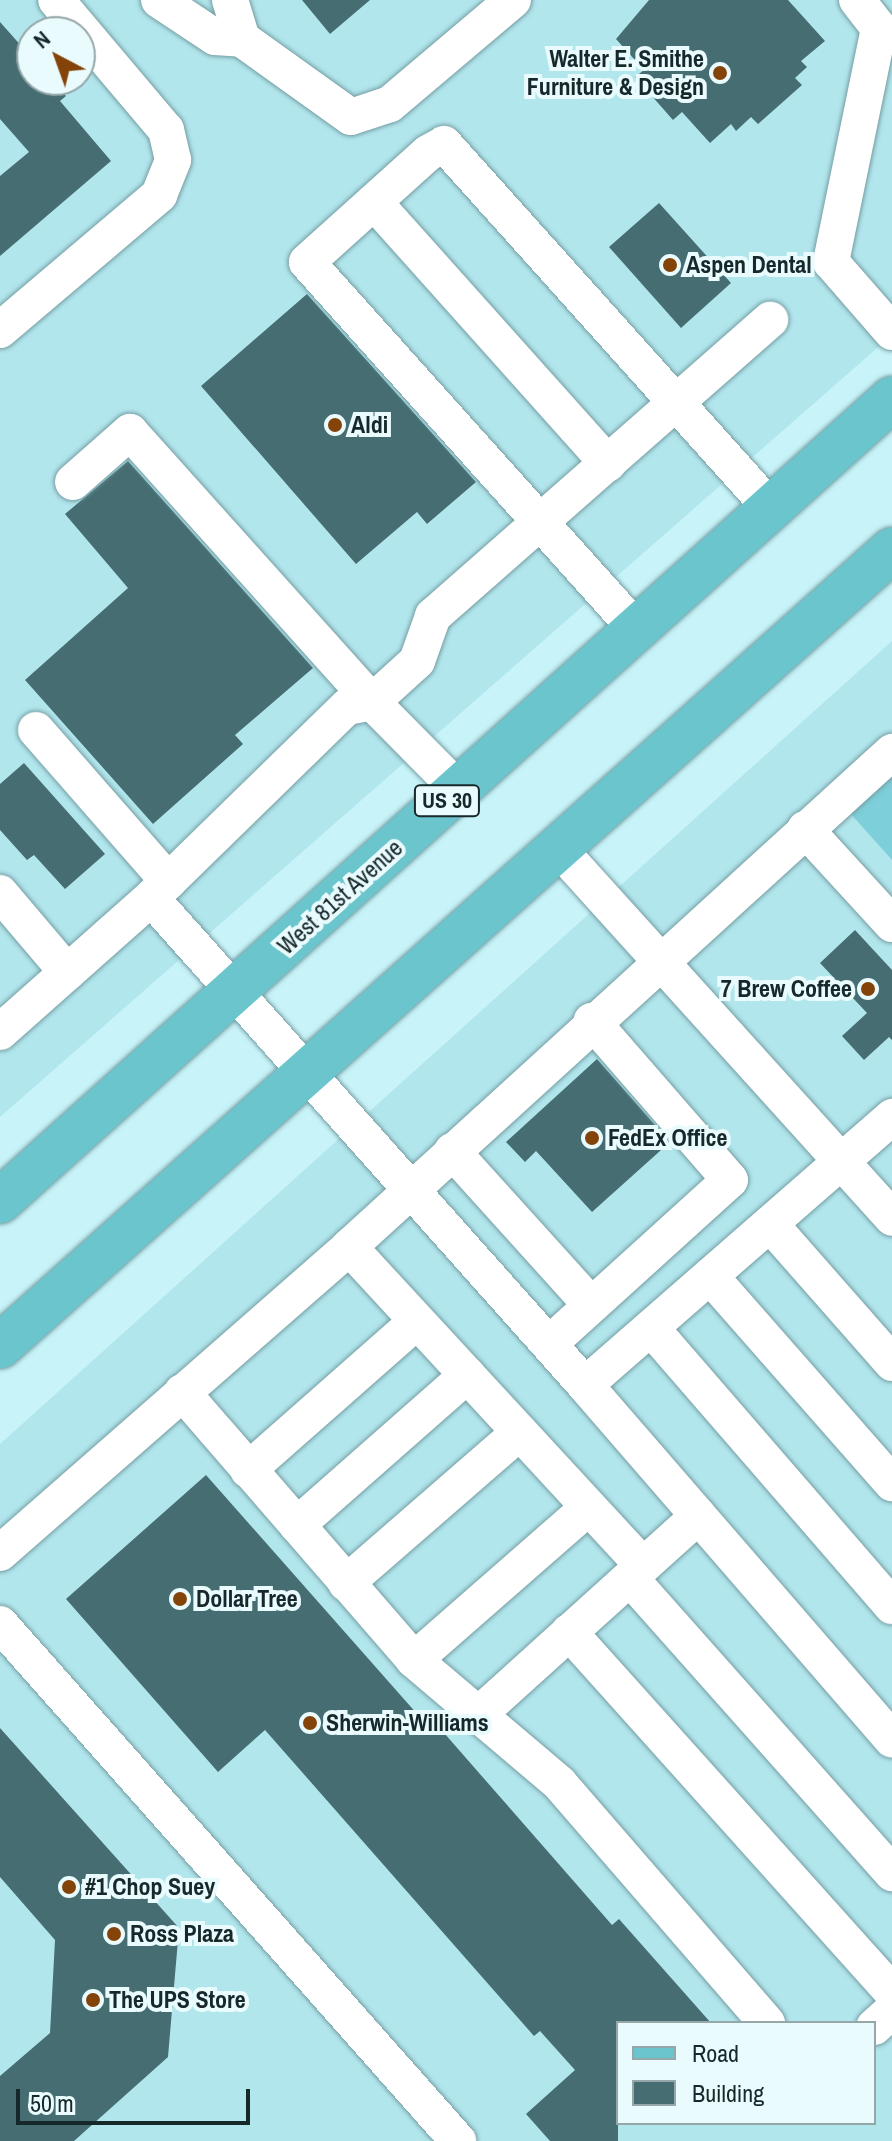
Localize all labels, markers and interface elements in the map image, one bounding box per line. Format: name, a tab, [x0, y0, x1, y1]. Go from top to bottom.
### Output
north arrow	[16, 16, 96, 96]
text: N	[27, 24, 56, 55]
place label: Walter E. Smithe Furniture & Design	[527, 45, 704, 101]
marker: Walter E. Smithe Furniture & Design	[711, 64, 729, 82]
place label: Aspen Dental	[686, 251, 812, 279]
marker: Aspen Dental	[661, 256, 679, 274]
place label: Aldi	[351, 411, 388, 439]
marker: Aldi	[326, 416, 344, 434]
road number: US 30	[413, 783, 481, 819]
street label: West 81st Avenue	[271, 833, 409, 961]
place label: 7 Brew Coffee	[721, 975, 852, 1003]
marker: 7 Brew Coffee	[859, 980, 877, 998]
place label: FedEx Office	[608, 1124, 727, 1152]
marker: FedEx Office	[583, 1129, 601, 1147]
place label: Dollar Tree	[196, 1585, 298, 1613]
marker: Dollar Tree	[171, 1590, 189, 1608]
place label: Sherwin-Williams	[326, 1709, 489, 1737]
marker: Sherwin-Williams	[301, 1714, 319, 1732]
place label: #1 Chop Suey	[85, 1873, 215, 1901]
marker: #1 Chop Suey	[60, 1878, 78, 1896]
place label: Ross Plaza	[130, 1920, 234, 1948]
marker: Ross Plaza	[105, 1925, 123, 1943]
place label: The UPS Store	[109, 1986, 246, 2014]
marker: The UPS Store	[84, 1991, 102, 2009]
legend	[616, 2021, 876, 2125]
text: Road	[692, 2037, 739, 2069]
scale bar	[20, 2073, 254, 2123]
text: Building	[692, 2077, 764, 2109]
text: 50 m	[30, 2087, 74, 2119]

